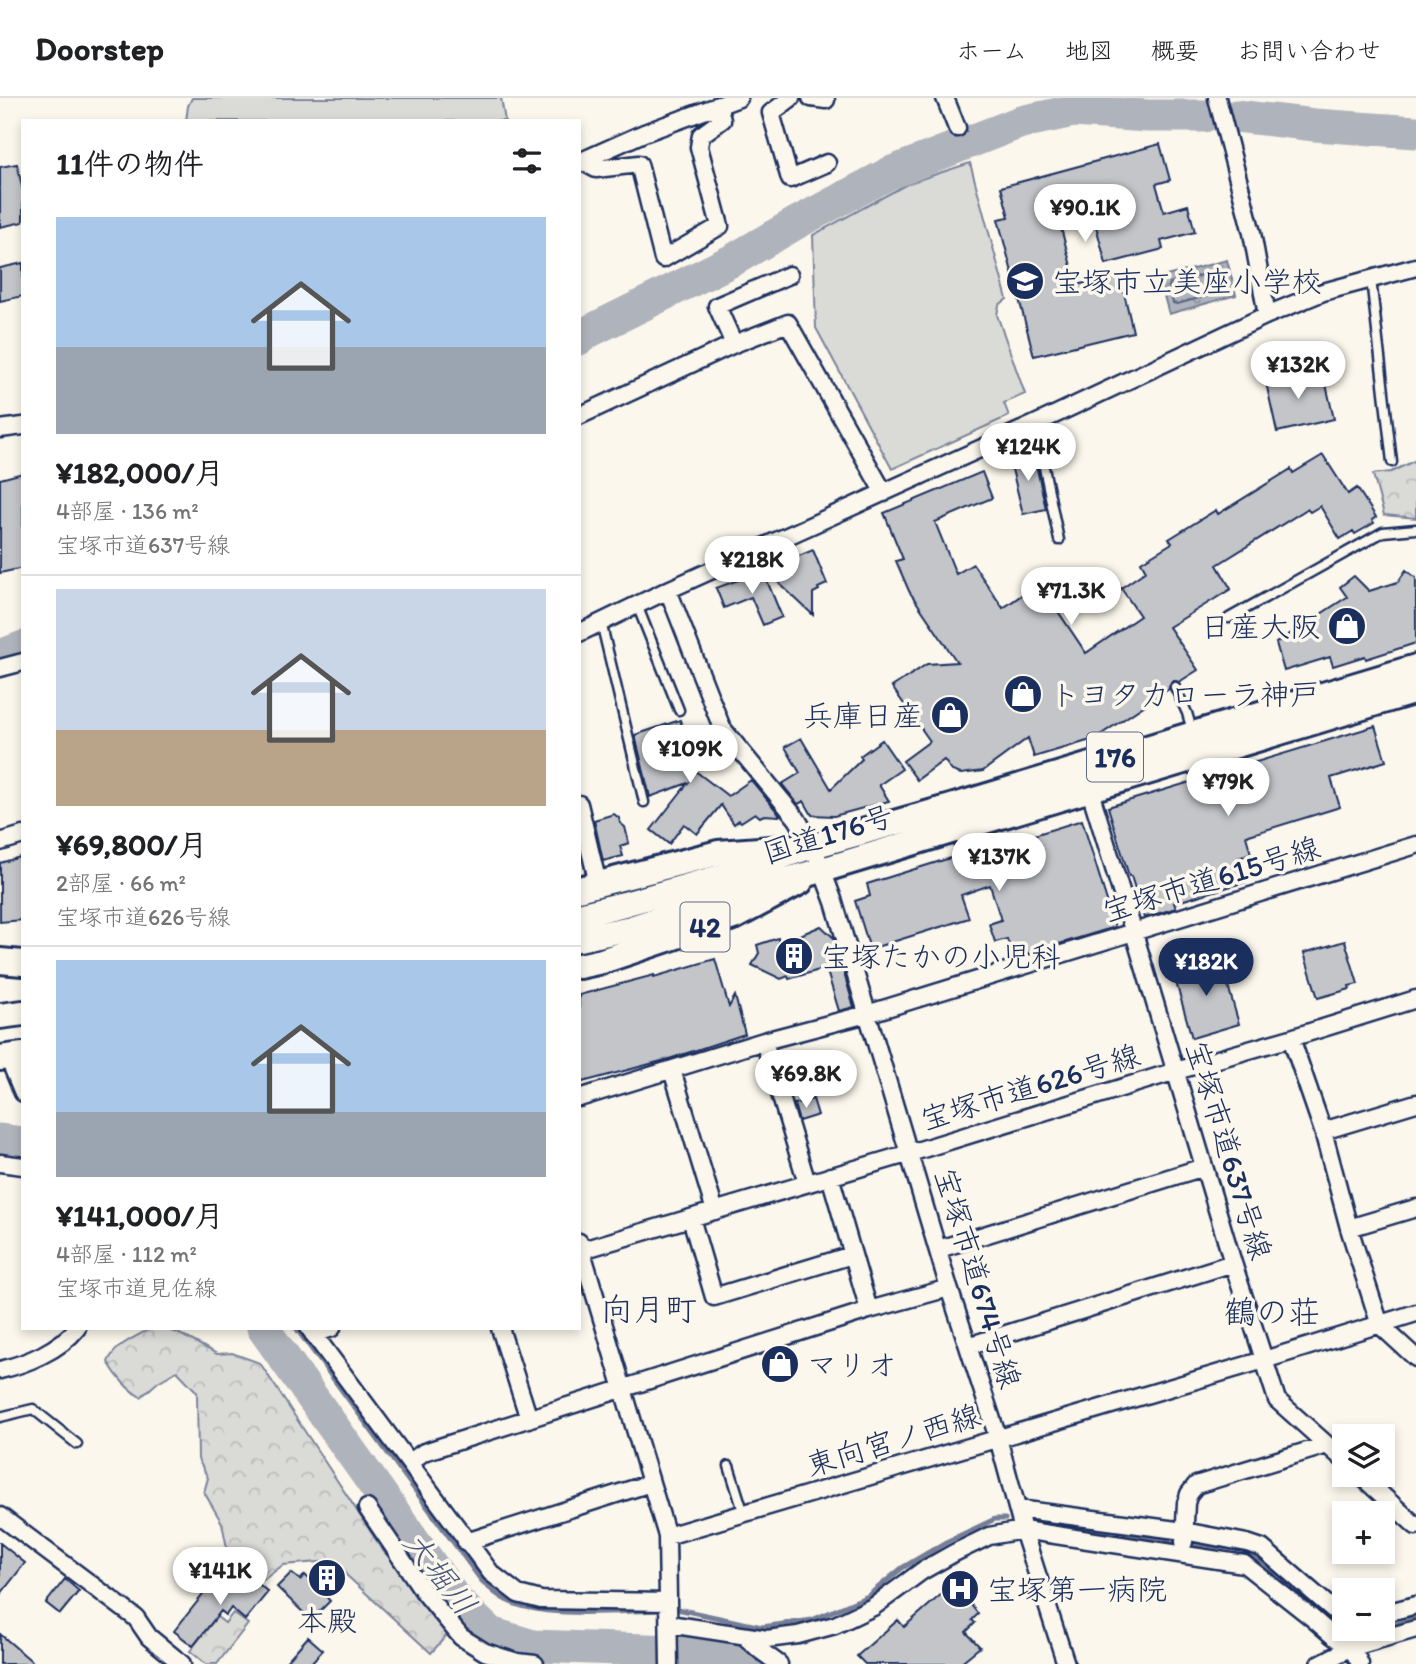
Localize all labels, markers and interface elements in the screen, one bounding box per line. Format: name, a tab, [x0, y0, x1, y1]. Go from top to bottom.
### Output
text: Doorstep	[35, 29, 164, 68]
text: ホーム	[956, 36, 1027, 65]
text: 地図	[1065, 36, 1113, 65]
text: 概要	[1151, 36, 1199, 65]
text: お問い合わせ	[1237, 36, 1381, 65]
icon: filters	[508, 142, 546, 180]
text: 11件の物件	[56, 145, 204, 182]
pin: ¥90.1K	[1028, 184, 1142, 244]
text: ¥90.1K	[1050, 193, 1120, 221]
school or university icon: 宝塚市立美座小学校	[1004, 260, 1046, 302]
icon: home	[238, 263, 364, 389]
place label: 宝塚市立美座小学校	[1052, 263, 1322, 300]
pin: ¥132K	[1249, 342, 1347, 401]
text: ¥132K	[1267, 350, 1329, 378]
pin: ¥124K	[979, 424, 1077, 483]
text: ¥124K	[996, 432, 1060, 460]
text: ¥182,000/月	[56, 454, 224, 491]
text: 4部屋 · 136 m²	[56, 497, 199, 525]
text: 宝塚市道637号線	[56, 531, 230, 559]
pin: ¥218K	[703, 536, 801, 596]
text: ¥218K	[721, 545, 783, 573]
pin: ¥71.3K	[1014, 568, 1128, 627]
text: ¥71.3K	[1037, 576, 1105, 604]
shop icon: 日産大阪	[1326, 605, 1368, 647]
place label: 日産大阪	[1200, 608, 1320, 645]
icon: home	[238, 635, 364, 761]
shop icon: トヨタカローラ神戸	[1002, 673, 1044, 715]
place label: トヨタカローラ神戸	[1050, 676, 1320, 713]
shop icon: 兵庫日産	[929, 694, 971, 736]
place label: 兵庫日産	[803, 697, 923, 734]
pin: ¥109K	[641, 726, 739, 785]
road number: 176	[1087, 732, 1143, 782]
text: ¥109K	[658, 734, 722, 762]
pin: ¥79K	[1187, 758, 1269, 818]
text: ¥79K	[1202, 767, 1254, 795]
street label: 国道176号	[758, 797, 898, 871]
text: ¥69,800/月	[56, 826, 208, 863]
street label: 宝塚市道615号線	[1098, 828, 1324, 930]
pin: ¥137K	[950, 834, 1048, 893]
text: ¥137K	[968, 842, 1030, 870]
text: 2部屋 · 66 m²	[56, 869, 186, 897]
road number: 42	[680, 902, 730, 952]
text: 宝塚市道626号線	[56, 903, 230, 931]
building icon: 宝塚たかの小児科	[773, 935, 815, 977]
place label: 宝塚たかの小児科	[821, 938, 1061, 975]
pin: ¥182K	[1157, 939, 1255, 998]
text: ¥182K	[1175, 947, 1237, 975]
icon: home	[238, 1006, 364, 1132]
street label: 宝塚市道626号線	[916, 1036, 1144, 1138]
street label: 宝塚市道637号線	[1178, 1036, 1280, 1264]
pin: ¥69.8K	[749, 1051, 863, 1110]
text: ¥69.8K	[771, 1059, 841, 1087]
street label: 宝塚市道674号線	[927, 1163, 1029, 1393]
text: ¥141,000/月	[56, 1197, 224, 1234]
text: 4部屋 · 112 m²	[56, 1240, 197, 1268]
text: 宝塚市道見佐線	[56, 1274, 217, 1302]
district label: 向月町	[601, 1290, 697, 1328]
district label: 鶴の荘	[1224, 1293, 1320, 1331]
shop icon: マリオ	[759, 1343, 801, 1385]
place label: マリオ	[807, 1346, 897, 1383]
street label: 東向宮ノ西線	[802, 1396, 984, 1484]
map controls	[1332, 1424, 1395, 1641]
button: layers	[1332, 1424, 1395, 1487]
button: +	[1332, 1501, 1395, 1564]
water label: 大堀川	[395, 1523, 485, 1623]
pin: ¥141K	[171, 1548, 269, 1607]
text: ¥141K	[189, 1556, 251, 1584]
building icon: 本殿	[306, 1557, 348, 1599]
hospital icon: 宝塚第一病院	[939, 1568, 981, 1610]
place label: 宝塚第一病院	[987, 1571, 1167, 1608]
button: −	[1332, 1578, 1395, 1641]
place label: 本殿	[297, 1602, 357, 1639]

